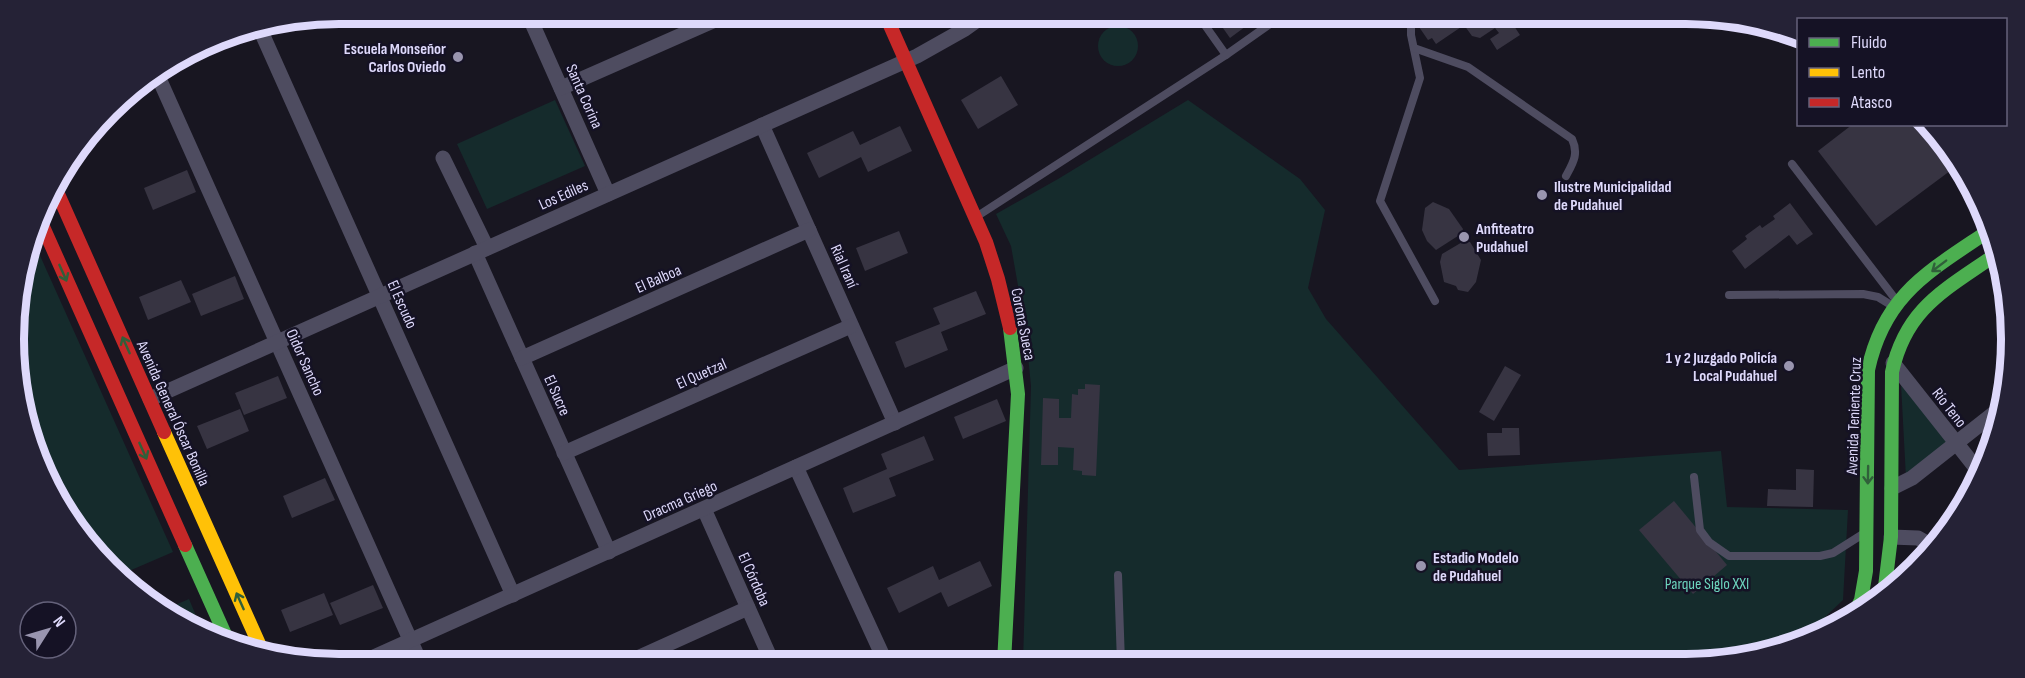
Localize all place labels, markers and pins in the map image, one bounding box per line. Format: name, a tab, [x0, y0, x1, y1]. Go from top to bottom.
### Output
place label: Escuela Monseñor Carlos Oviedo	[344, 40, 446, 77]
marker: Escuela Monseñor Carlos Oviedo	[451, 50, 465, 64]
place label: Ilustre Municipalidad de Pudahuel	[1554, 178, 1671, 215]
marker: Ilustre Municipalidad de Pudahuel	[1535, 188, 1549, 202]
place label: Anfiteatro Pudahuel	[1475, 220, 1534, 257]
marker: Anfiteatro Pudahuel	[1457, 230, 1471, 244]
place label: 1 y 2 Juzgado Policía Local Pudahuel	[1666, 349, 1777, 386]
marker: 1 y 2 Juzgado Policía Local Pudahuel	[1782, 359, 1796, 373]
place label: Estadio Modelo de Pudahuel	[1433, 549, 1519, 586]
marker: Estadio Modelo de Pudahuel	[1414, 559, 1428, 573]

